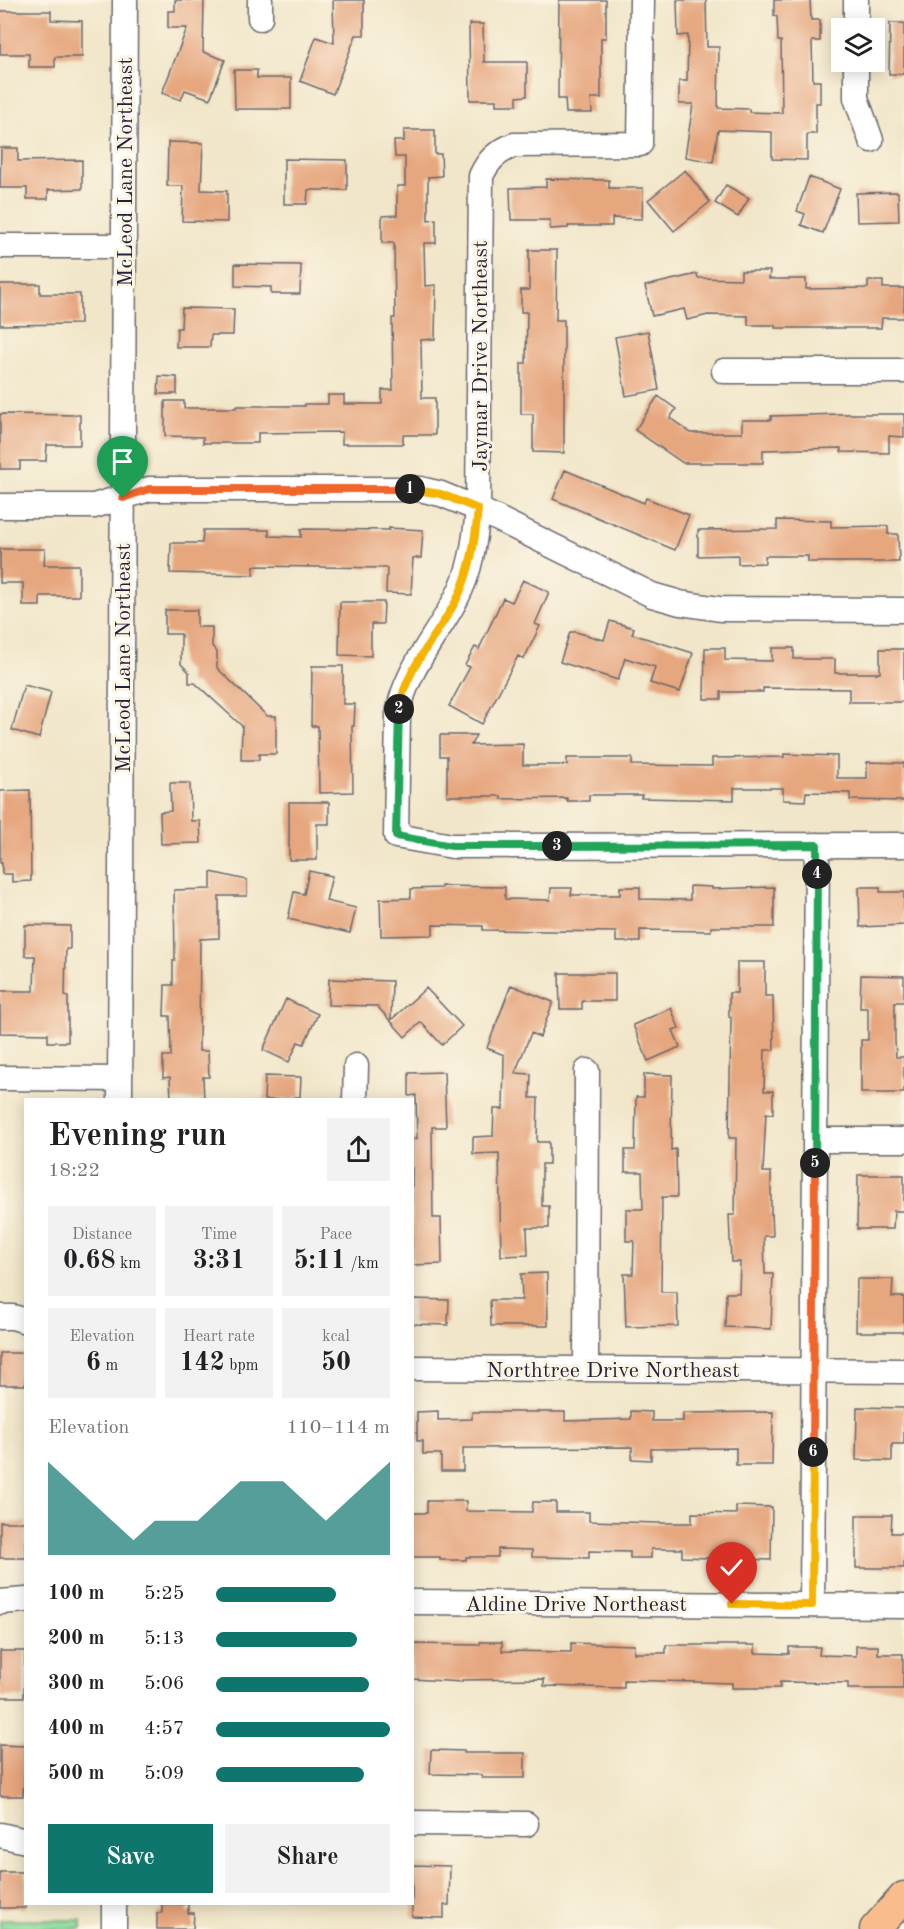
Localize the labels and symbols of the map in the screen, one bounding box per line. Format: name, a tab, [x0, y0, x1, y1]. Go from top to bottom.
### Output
street label: McLeod Lane Northeast	[115, 57, 137, 287]
street label: Jaymar Drive Northeast	[470, 240, 492, 472]
pin	[97, 436, 148, 498]
pin: 1	[395, 474, 425, 504]
street label: McLeod Lane Northeast	[113, 543, 135, 773]
pin: 2	[384, 694, 414, 724]
pin: 3	[542, 831, 572, 861]
pin: 4	[802, 859, 832, 889]
pin: 5	[800, 1148, 830, 1178]
street label: Northtree Drive Northeast	[486, 1360, 740, 1382]
pin: 6	[798, 1437, 828, 1467]
pin	[706, 1542, 757, 1604]
street label: Aldine Drive Northeast	[465, 1594, 687, 1616]

